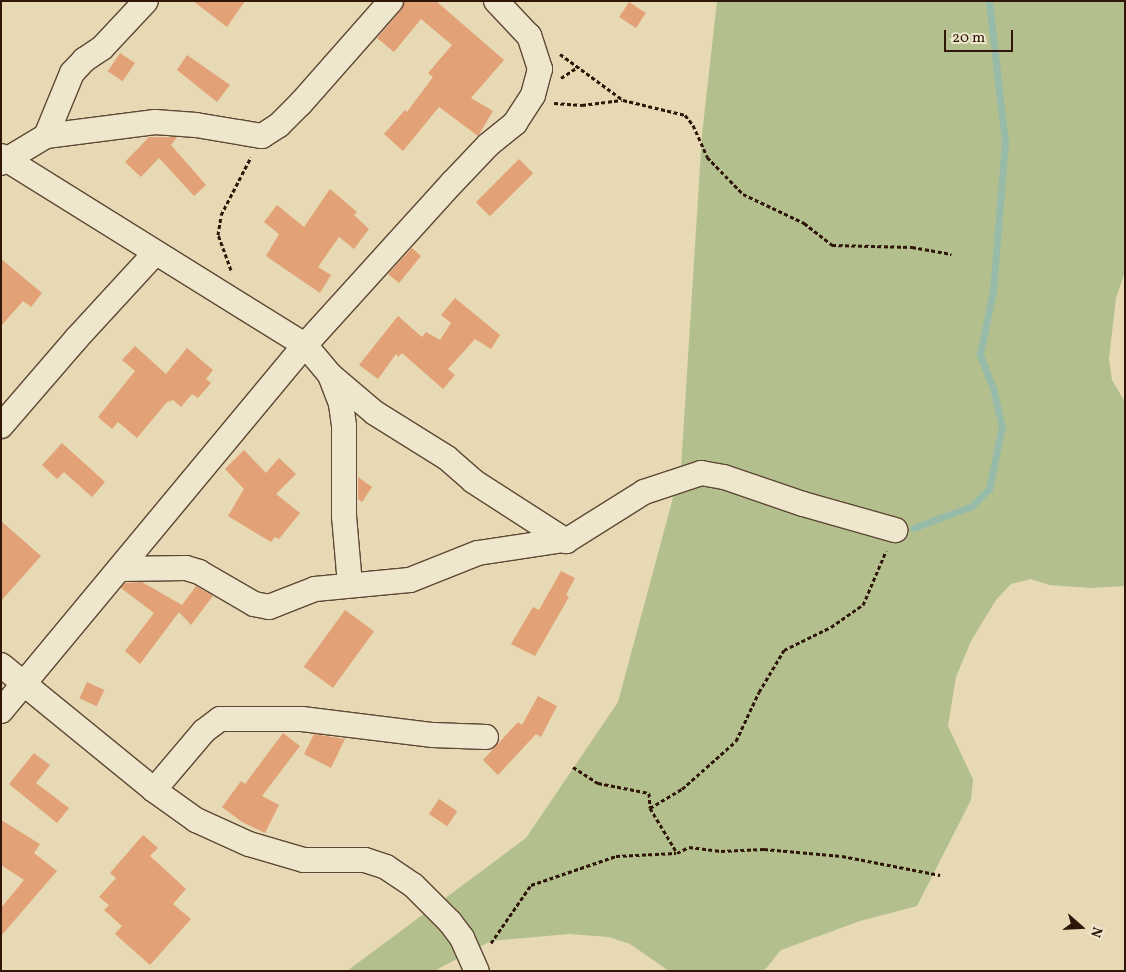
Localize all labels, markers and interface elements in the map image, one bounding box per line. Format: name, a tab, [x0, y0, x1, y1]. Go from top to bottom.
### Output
scale bar	[946, 20, 1015, 52]
text: 20 m	[952, 28, 985, 49]
north arrow	[1056, 902, 1106, 952]
text: N	[1085, 924, 1106, 940]

